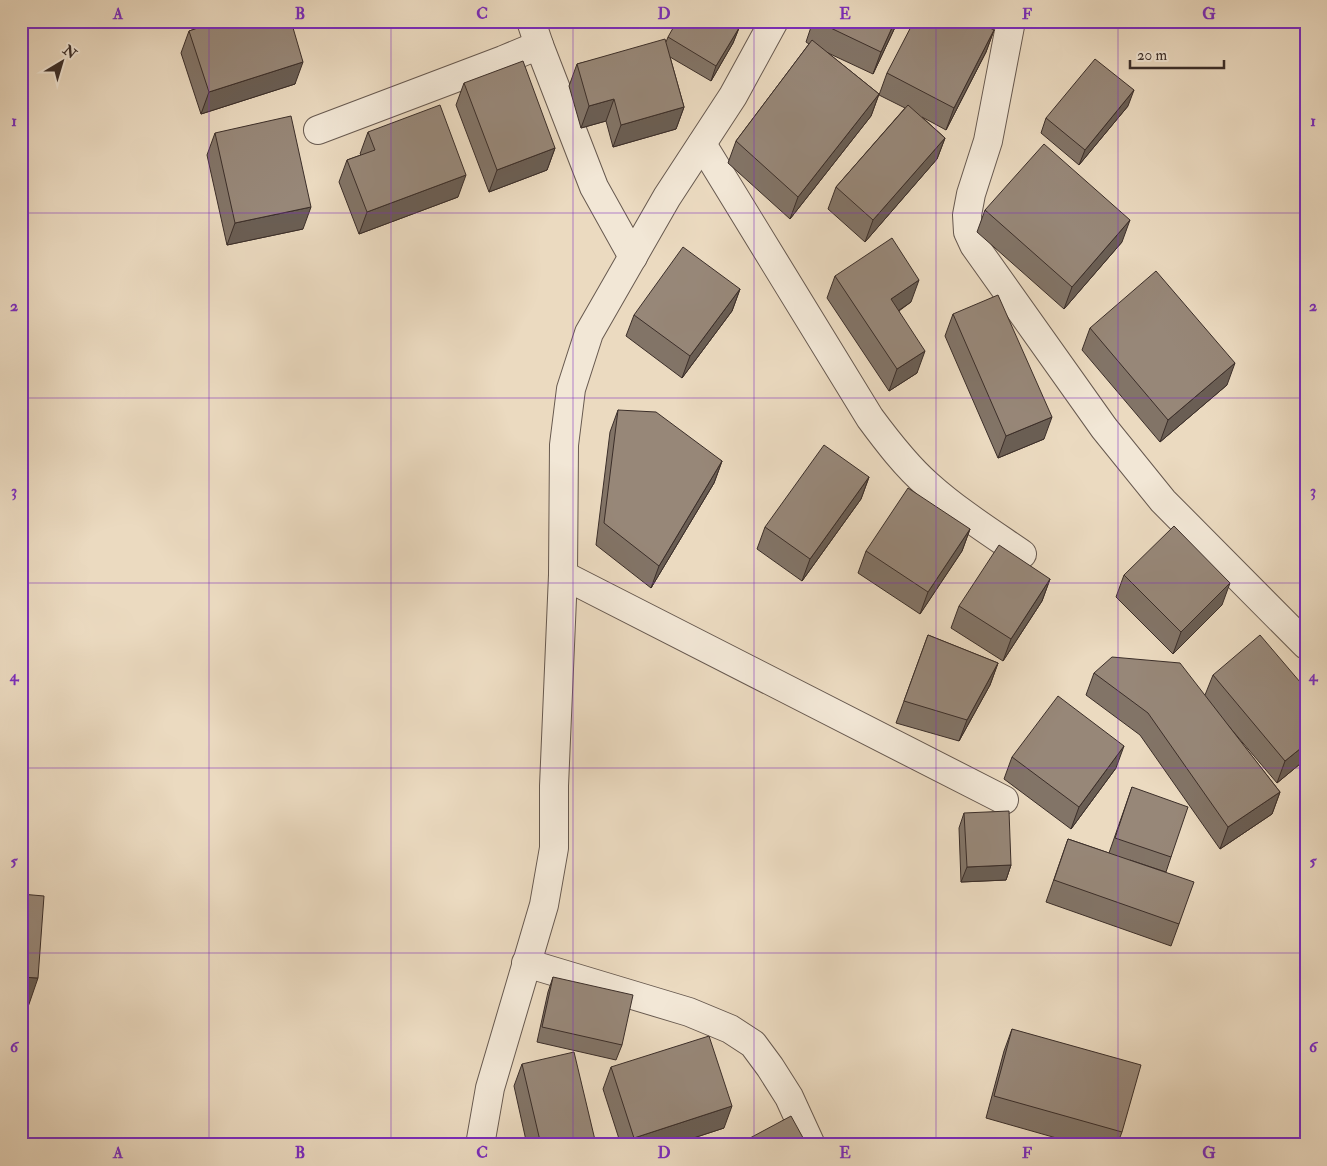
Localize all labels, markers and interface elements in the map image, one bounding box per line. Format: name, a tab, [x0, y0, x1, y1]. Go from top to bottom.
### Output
text: A	[112, 4, 124, 24]
text: B	[295, 4, 305, 24]
text: C	[476, 4, 488, 24]
text: D	[657, 4, 671, 24]
text: E	[839, 4, 851, 24]
text: F	[1022, 4, 1032, 24]
text: G	[1202, 4, 1216, 24]
north arrow	[38, 38, 88, 88]
scale bar	[1130, 38, 1223, 70]
text: N	[59, 41, 80, 63]
text: 20 m	[1137, 46, 1167, 65]
text: 1	[11, 111, 17, 131]
text: 1	[1310, 111, 1316, 131]
text: 2	[10, 296, 18, 316]
text: 2	[1309, 296, 1317, 316]
text: 3	[11, 481, 17, 501]
text: 3	[1310, 481, 1316, 501]
text: 4	[9, 666, 20, 686]
text: 4	[1308, 666, 1319, 686]
text: 5	[10, 851, 18, 871]
text: 5	[1309, 851, 1317, 871]
text: 6	[10, 1037, 20, 1057]
text: 6	[1309, 1037, 1319, 1057]
text: A	[112, 1143, 124, 1163]
text: B	[295, 1143, 305, 1163]
text: C	[476, 1143, 488, 1163]
text: D	[657, 1143, 671, 1163]
text: E	[839, 1143, 851, 1163]
text: F	[1022, 1143, 1032, 1163]
text: G	[1202, 1143, 1216, 1163]

